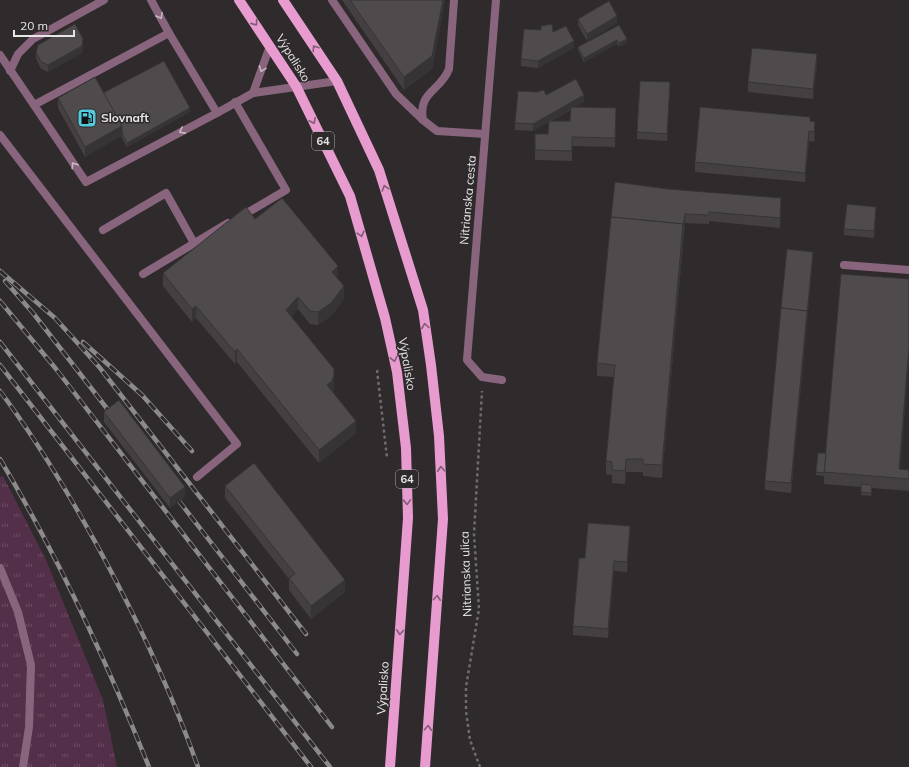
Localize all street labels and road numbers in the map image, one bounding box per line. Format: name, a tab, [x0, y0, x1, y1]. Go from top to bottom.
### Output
street label: Výpalisko	[273, 31, 314, 84]
road number: 64	[312, 132, 334, 150]
street label: Nitrianska cesta	[456, 155, 479, 245]
street label: Výpalisko	[395, 336, 420, 392]
road number: 64	[396, 470, 418, 488]
street label: Nitrianska ulica	[457, 531, 474, 617]
street label: Výpalisko	[373, 661, 392, 715]

